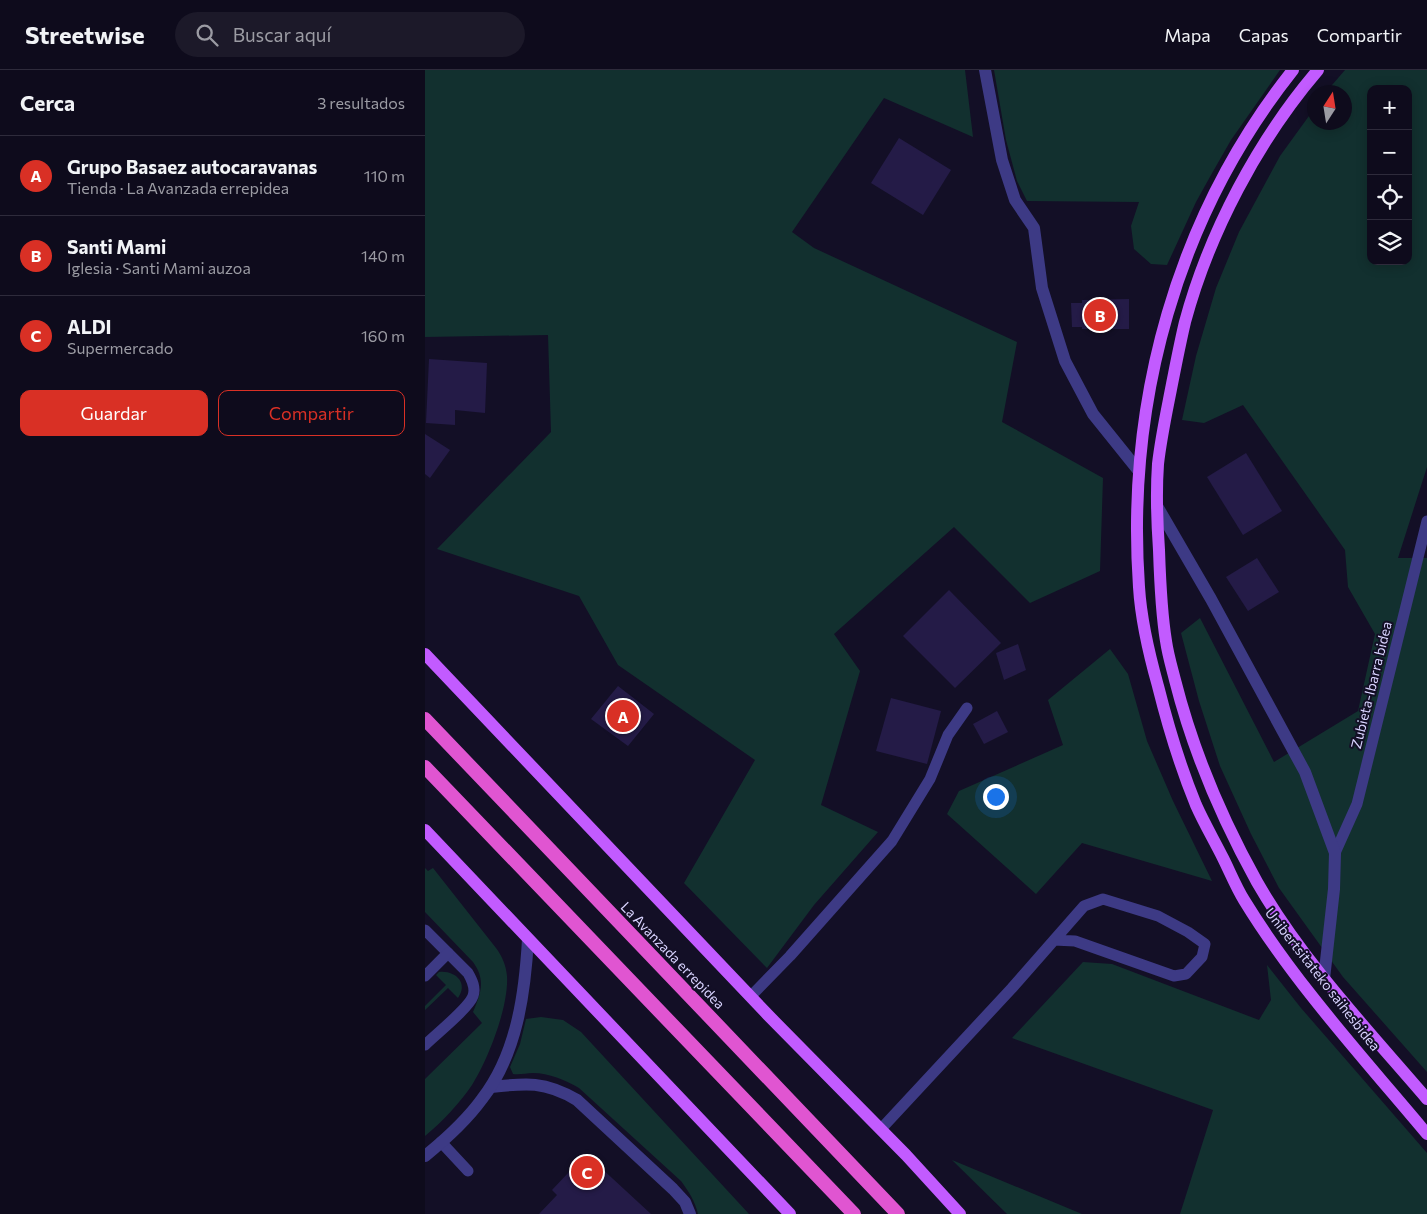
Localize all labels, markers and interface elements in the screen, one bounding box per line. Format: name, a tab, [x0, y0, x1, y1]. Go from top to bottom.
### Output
search box	[175, 12, 525, 57]
text: Streetwise	[25, 20, 145, 49]
icon: search	[193, 21, 221, 49]
text: Buscar aquí	[233, 23, 331, 46]
text: Mapa	[1164, 24, 1211, 46]
text: Capas	[1239, 24, 1289, 46]
text: Compartir	[1317, 24, 1402, 46]
north arrow	[1307, 85, 1352, 130]
map controls	[1367, 85, 1412, 265]
button: +	[1367, 85, 1412, 130]
text: Cerca	[20, 90, 75, 115]
text: 3 resultados	[317, 93, 405, 112]
button: −	[1367, 130, 1412, 175]
text: Grupo Basaez autocaravanas	[67, 155, 317, 178]
text: A	[30, 166, 42, 185]
text: 110 m	[364, 166, 405, 185]
button: locate	[1367, 175, 1412, 220]
text: Tienda · La Avanzada errepidea	[67, 178, 289, 197]
button: layers	[1367, 220, 1412, 265]
text: Santi Mami	[67, 235, 166, 258]
text: B	[31, 246, 41, 265]
text: 140 m	[361, 246, 405, 265]
text: Iglesia · Santi Mami auzoa	[67, 258, 251, 277]
pin: B	[1084, 296, 1116, 334]
text: ALDI	[67, 315, 112, 338]
text: C	[31, 326, 41, 345]
text: 160 m	[361, 326, 405, 345]
text: Supermercado	[67, 338, 173, 357]
button: Guardar	[20, 390, 208, 436]
button: Compartir	[218, 390, 405, 436]
street label: Zubieta-Ibarra bidea	[1347, 620, 1395, 750]
pin: A	[607, 697, 639, 735]
your location	[983, 784, 1009, 810]
street label: La Avanzada errepidea	[617, 898, 729, 1012]
street label: Unibertsitateko saihesbidea	[1262, 904, 1384, 1054]
pin: C	[571, 1153, 603, 1191]

